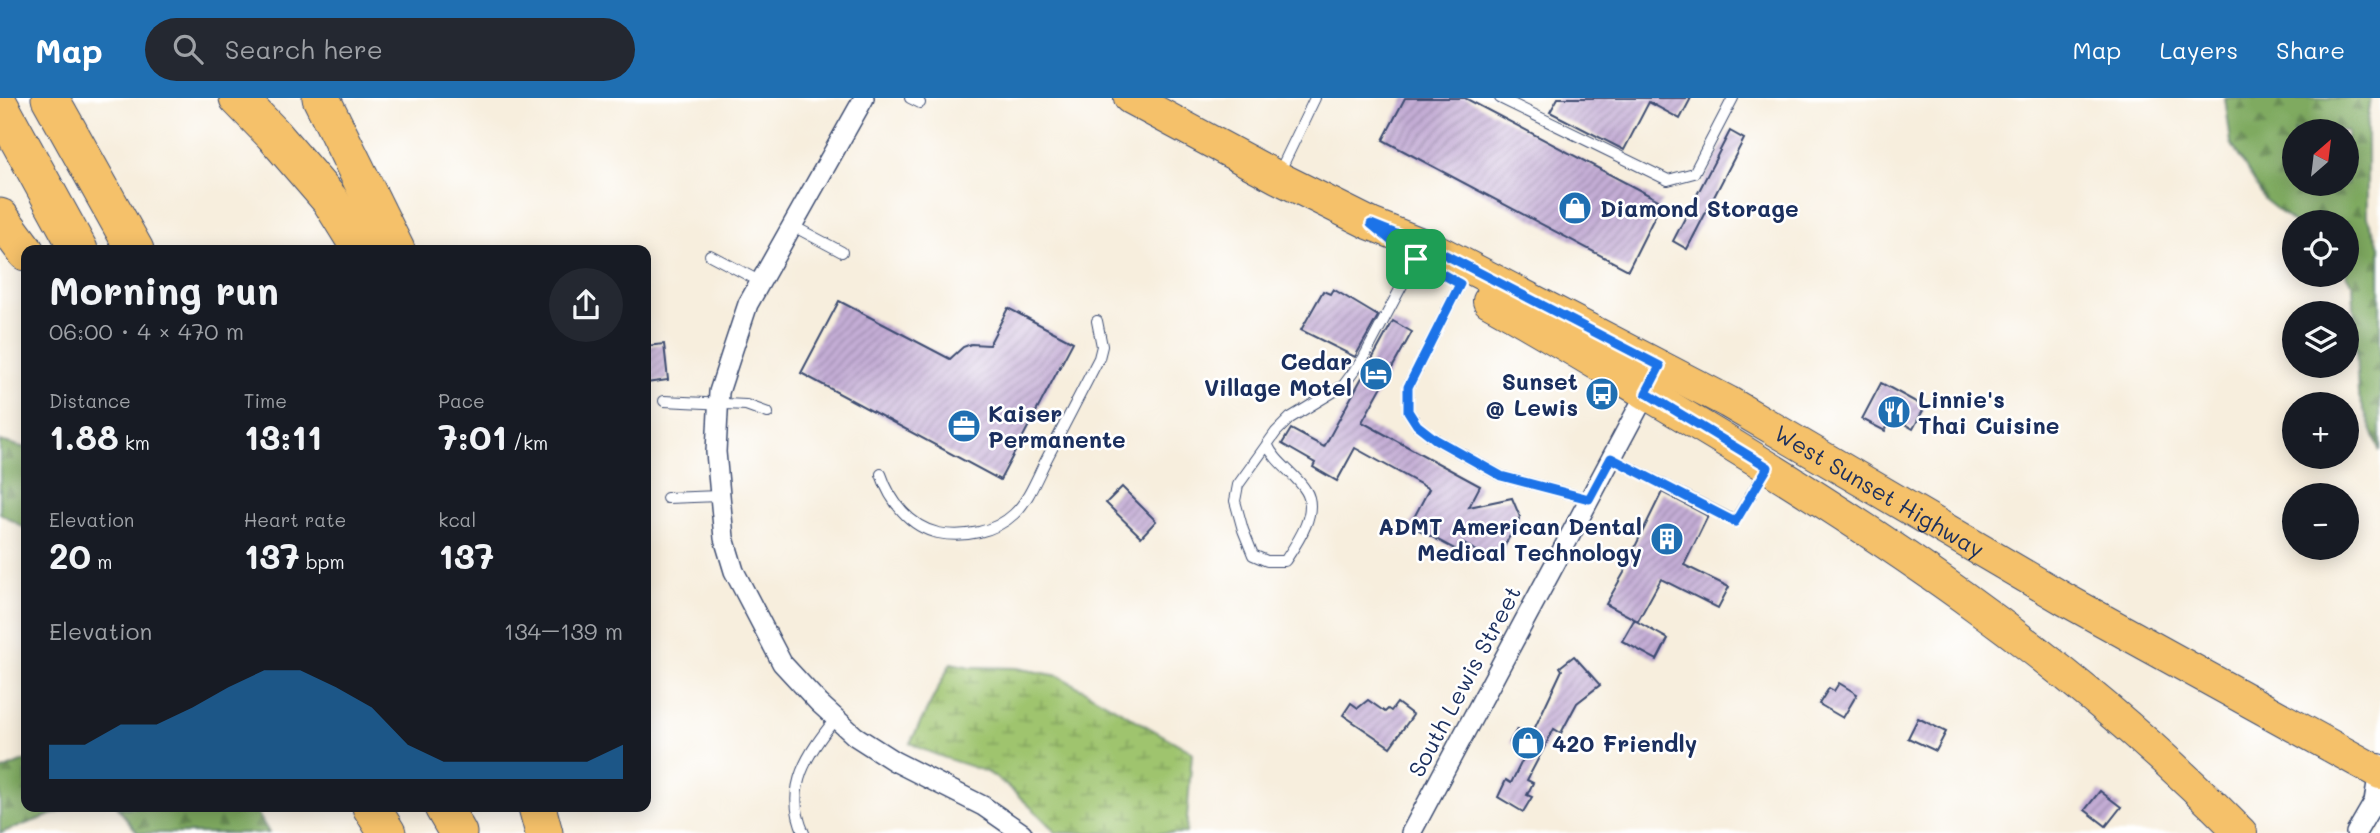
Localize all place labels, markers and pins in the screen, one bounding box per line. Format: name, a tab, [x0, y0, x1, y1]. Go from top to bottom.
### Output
shop icon: Diamond Storage	[1556, 189, 1594, 227]
place label: Diamond Storage	[1600, 193, 1799, 223]
pin	[1386, 229, 1446, 289]
place label: Cedar Village Motel	[1204, 346, 1352, 402]
hotel icon: Cedar Village Motel	[1357, 355, 1395, 393]
place label: Sunset @ Lewis	[1485, 366, 1578, 422]
bus stop icon: Sunset @ Lewis	[1583, 375, 1621, 413]
place label: Linnie's Thai Cuisine	[1918, 384, 2059, 440]
restaurant icon: Linnie's Thai Cuisine	[1875, 393, 1913, 431]
place label: Kaiser Permanente	[988, 398, 1126, 454]
office icon: Kaiser Permanente	[945, 407, 983, 445]
place label: ADMT American Dental Medical Technology	[1378, 511, 1642, 567]
building icon: ADMT American Dental Medical Technology	[1648, 520, 1686, 558]
shop icon: 420 Friendly	[1509, 724, 1547, 762]
place label: 420 Friendly	[1552, 728, 1697, 758]

